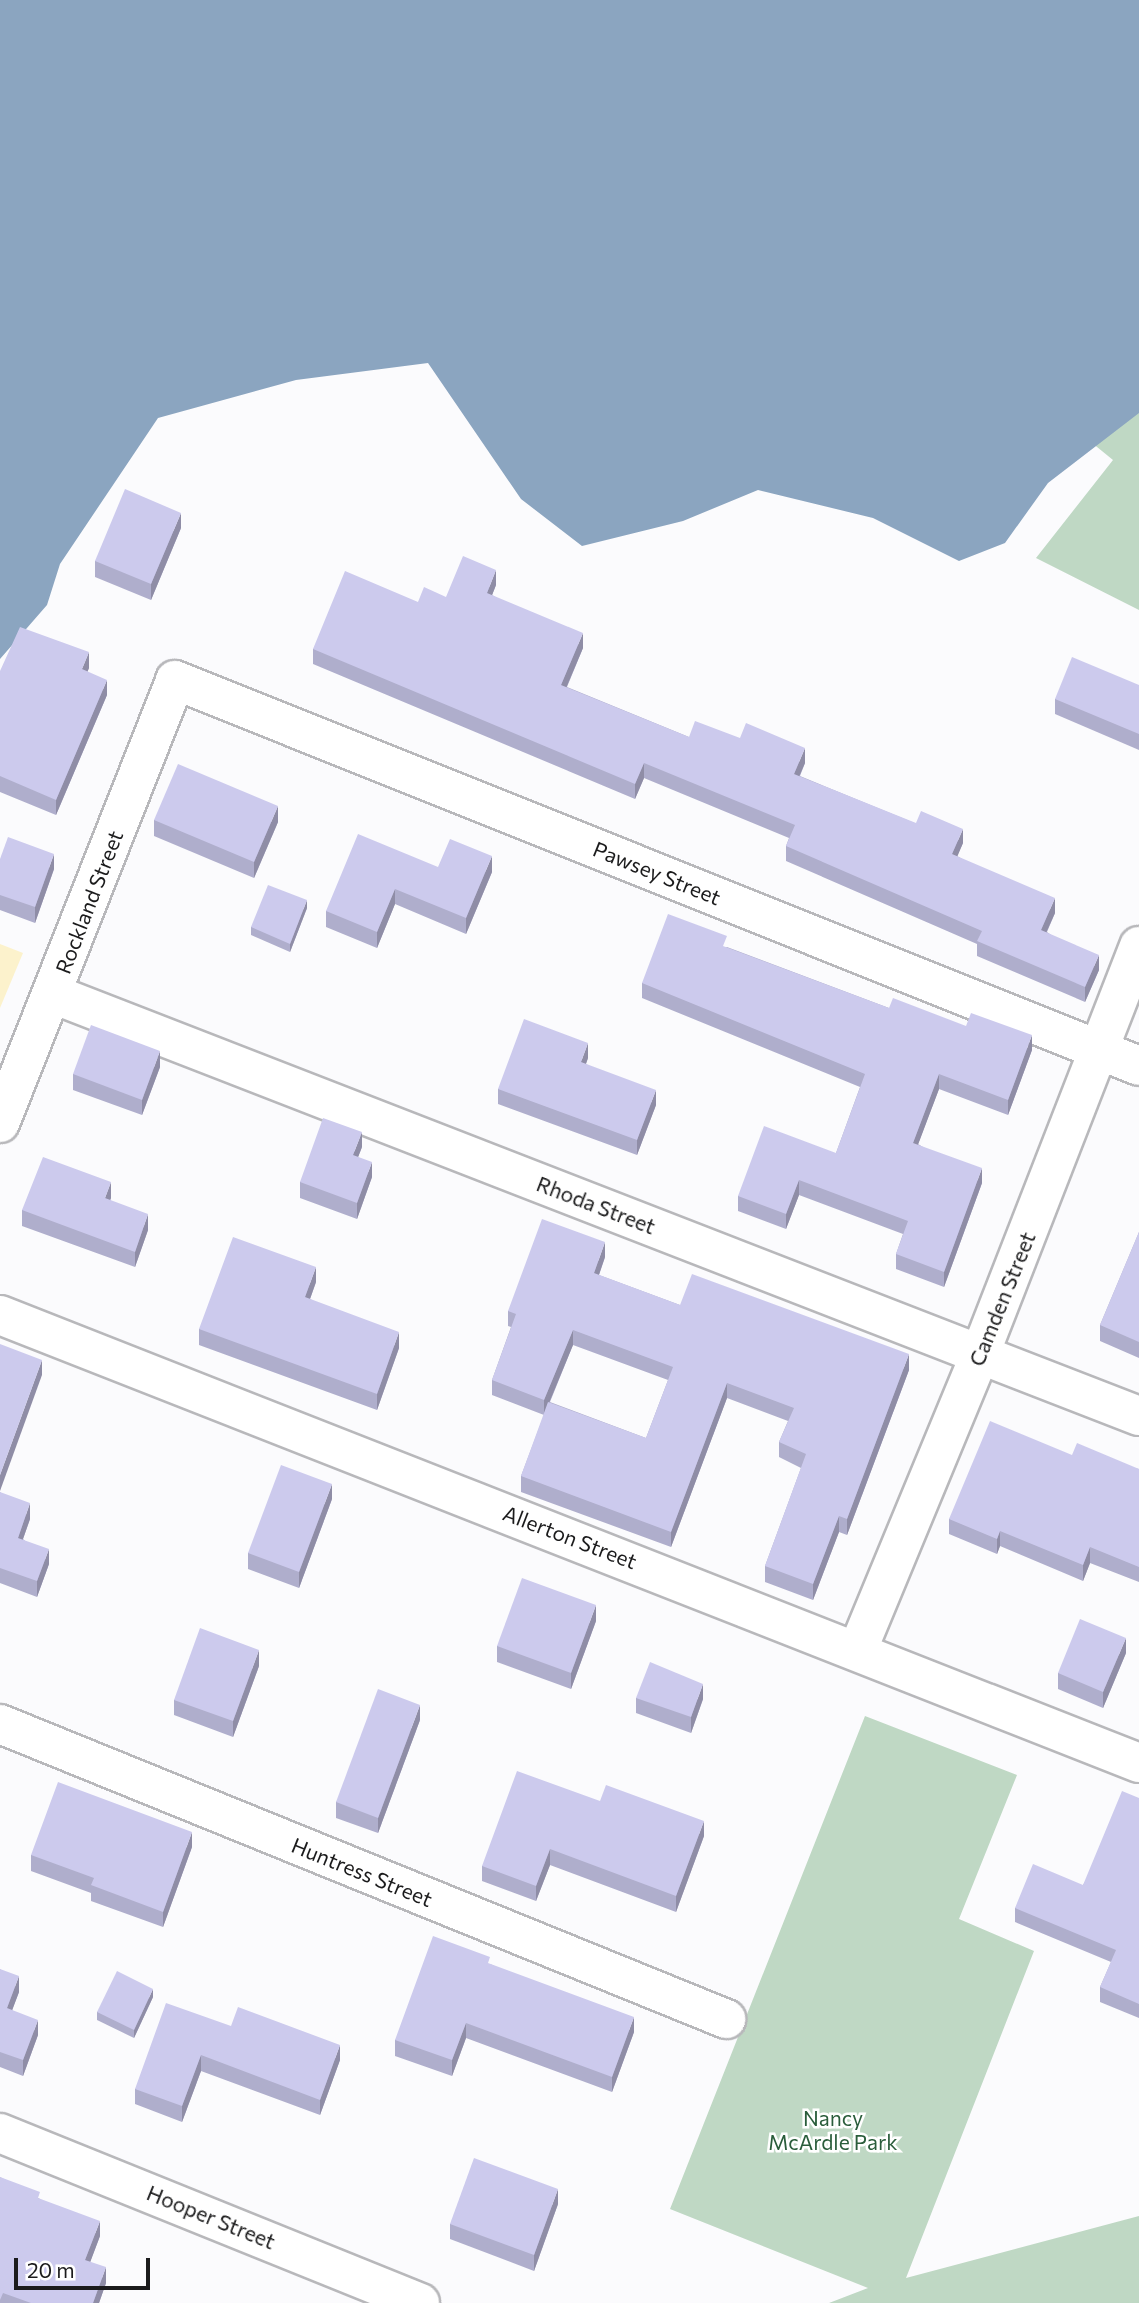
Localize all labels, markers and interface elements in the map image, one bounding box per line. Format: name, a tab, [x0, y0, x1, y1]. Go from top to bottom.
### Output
street label: Rockland Street	[50, 827, 128, 977]
street label: Pawsey Street	[590, 836, 724, 910]
street label: Rhoda Street	[533, 1171, 659, 1239]
street label: Camden Street	[964, 1228, 1040, 1370]
street label: Allerton Street	[500, 1500, 640, 1574]
street label: Huntress Street	[288, 1832, 436, 1912]
park label: Nancy McArdle Park	[768, 2105, 898, 2155]
street label: Hooper Street	[143, 2180, 279, 2254]
scale bar	[18, 2244, 154, 2288]
text: 20 m	[27, 2257, 75, 2282]

